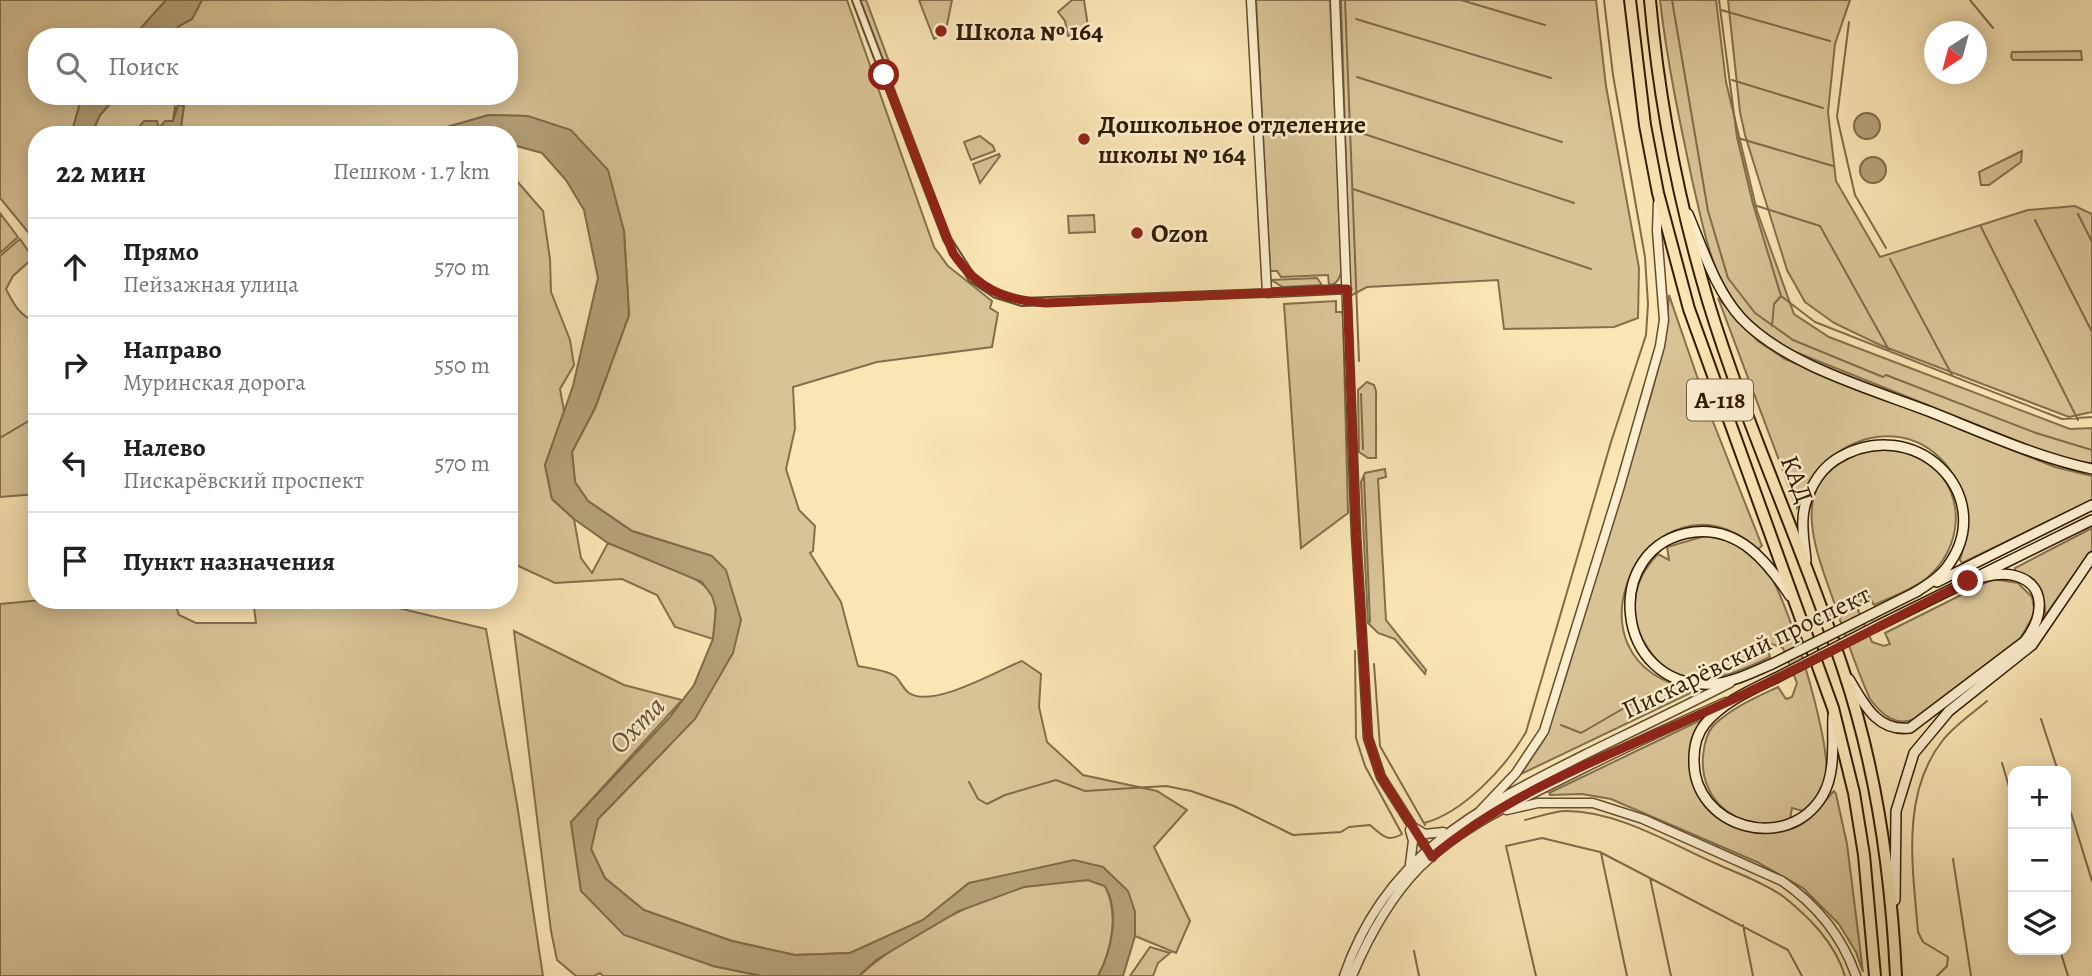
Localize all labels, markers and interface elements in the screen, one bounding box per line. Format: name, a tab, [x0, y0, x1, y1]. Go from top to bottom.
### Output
place label: Школа № 164	[955, 14, 1103, 49]
north arrow	[1924, 21, 1987, 84]
marker: Школа № 164	[933, 23, 949, 39]
search box	[28, 28, 518, 105]
icon: search	[52, 48, 90, 86]
text: Поиск	[108, 49, 179, 84]
route start	[868, 59, 899, 90]
place label: Дошкольное отделение школы № 164	[1098, 107, 1366, 172]
marker: Дошкольное отделение школы № 164	[1076, 131, 1092, 147]
text: 22 мин	[56, 152, 146, 192]
text: Пешком · 1.7 km	[333, 156, 490, 187]
place label: Ozon	[1151, 216, 1209, 251]
marker: Ozon	[1129, 225, 1145, 241]
text: Прямо	[123, 234, 199, 269]
icon: ahead	[56, 248, 94, 286]
text: 570 m	[435, 252, 490, 283]
text: Пейзажная улица	[123, 269, 299, 300]
text: Направо	[123, 332, 222, 367]
icon: right	[56, 346, 94, 384]
text: 550 m	[434, 350, 490, 381]
text: Муринская дорога	[123, 367, 306, 398]
road number: А-118	[1687, 380, 1753, 421]
text: Налево	[123, 430, 206, 465]
icon: left	[56, 444, 94, 482]
text: 570 m	[435, 448, 490, 479]
street label: КАД	[1772, 450, 1822, 508]
text: Пискарёвский проспект	[123, 465, 364, 496]
icon: arrive	[56, 542, 94, 580]
text: Пункт назначения	[123, 544, 335, 579]
route end	[1952, 565, 1983, 596]
street label: Пискарёвский проспект	[1616, 576, 1877, 727]
water label: Охта	[600, 688, 674, 762]
map controls	[2008, 766, 2071, 955]
button: +	[2008, 766, 2071, 829]
button: −	[2008, 829, 2071, 892]
button: layers	[2008, 892, 2071, 955]

